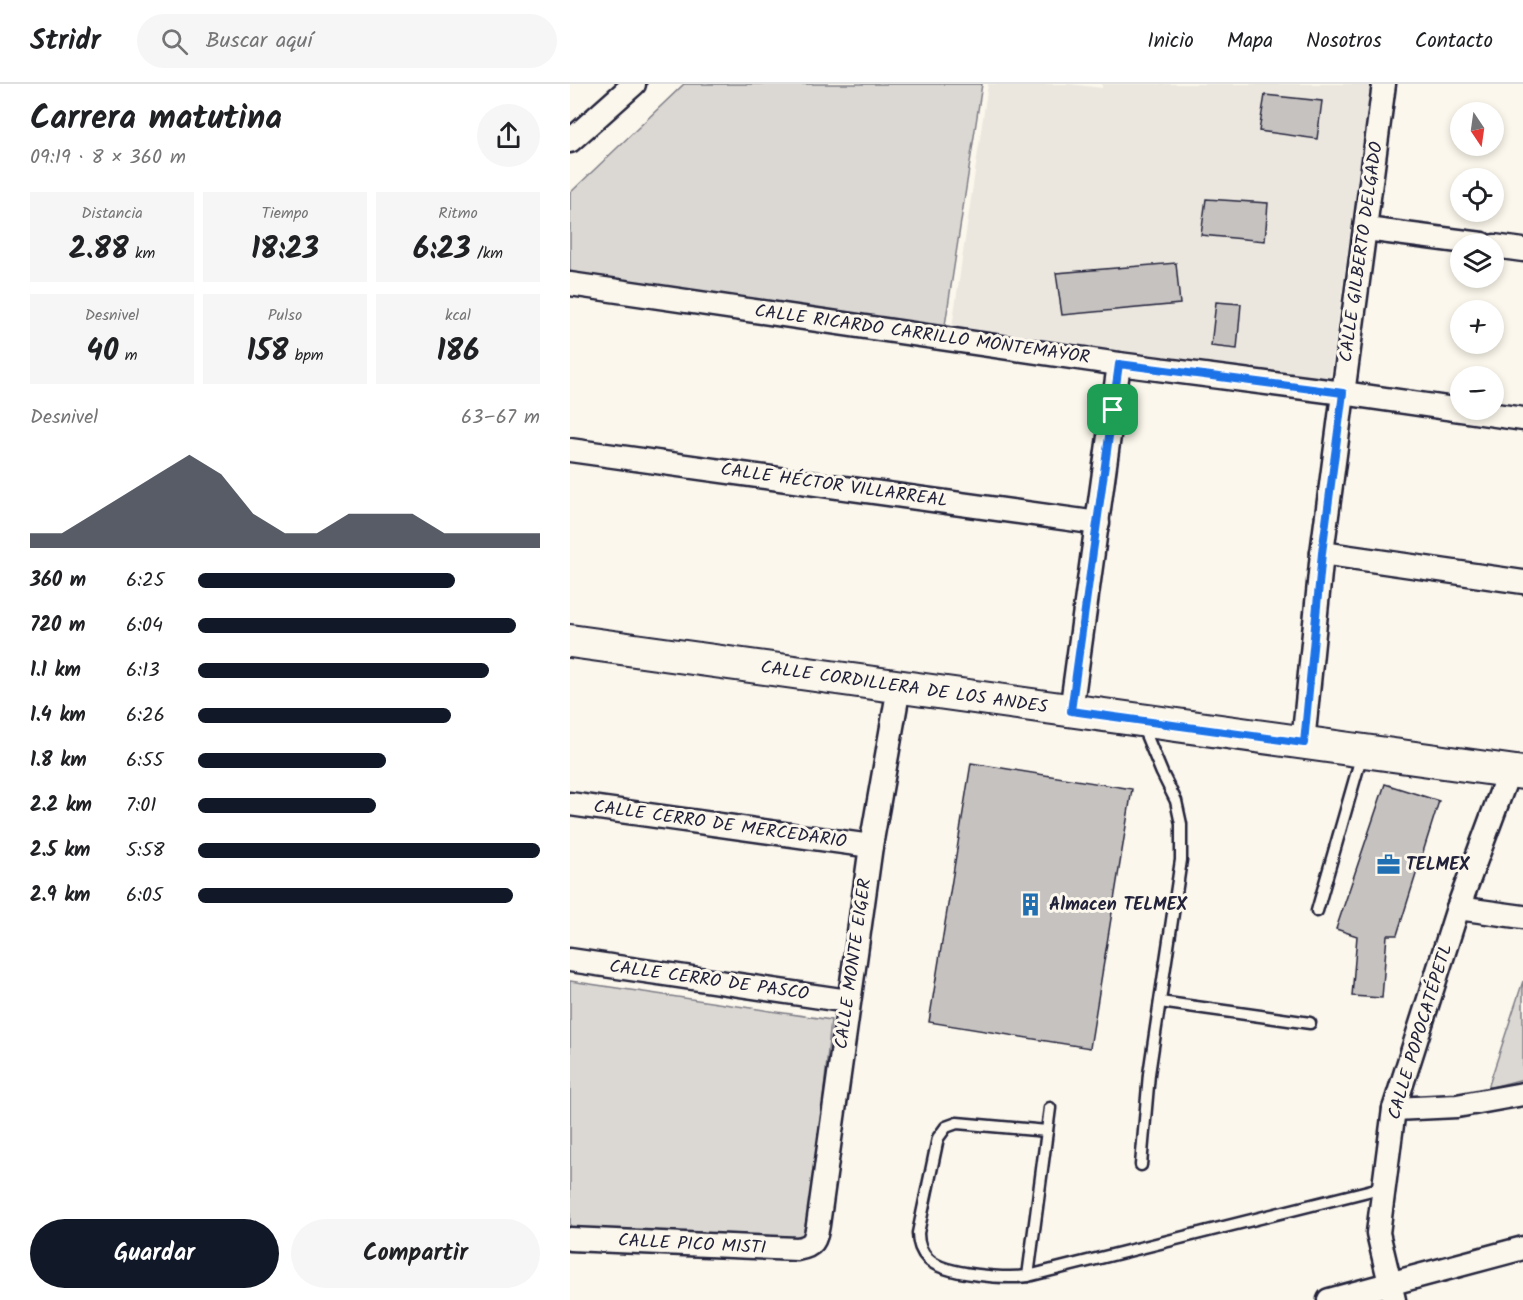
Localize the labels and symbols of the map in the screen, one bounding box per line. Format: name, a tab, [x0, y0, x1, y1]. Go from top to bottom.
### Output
north arrow	[1450, 102, 1504, 156]
street label: CALLE GILBERTO DELGADO	[1332, 140, 1392, 364]
street label: CALLE RICARDO CARRILLO MONTEMAYOR	[753, 297, 1091, 373]
pin	[1087, 384, 1138, 435]
street label: CALLE HÉCTOR VILLARREAL	[719, 456, 949, 516]
street label: CALLE CORDILLERA DE LOS ANDES	[759, 654, 1050, 723]
street label: CALLE CERRO DE MERCEDARIO	[592, 793, 848, 857]
place label: TELMEX	[1406, 851, 1471, 880]
office icon: TELMEX	[1375, 852, 1401, 878]
street label: CALLE MONTE EIGER	[828, 877, 880, 1051]
place label: Almacen TELMEX	[1049, 891, 1189, 920]
building icon: Almacen TELMEX	[1018, 892, 1044, 918]
street label: CALLE POPOCATÉPETL	[1380, 941, 1462, 1123]
street label: CALLE CERRO DE PASCO	[607, 953, 811, 1009]
street label: CALLE PICO MISTI	[617, 1227, 767, 1263]

